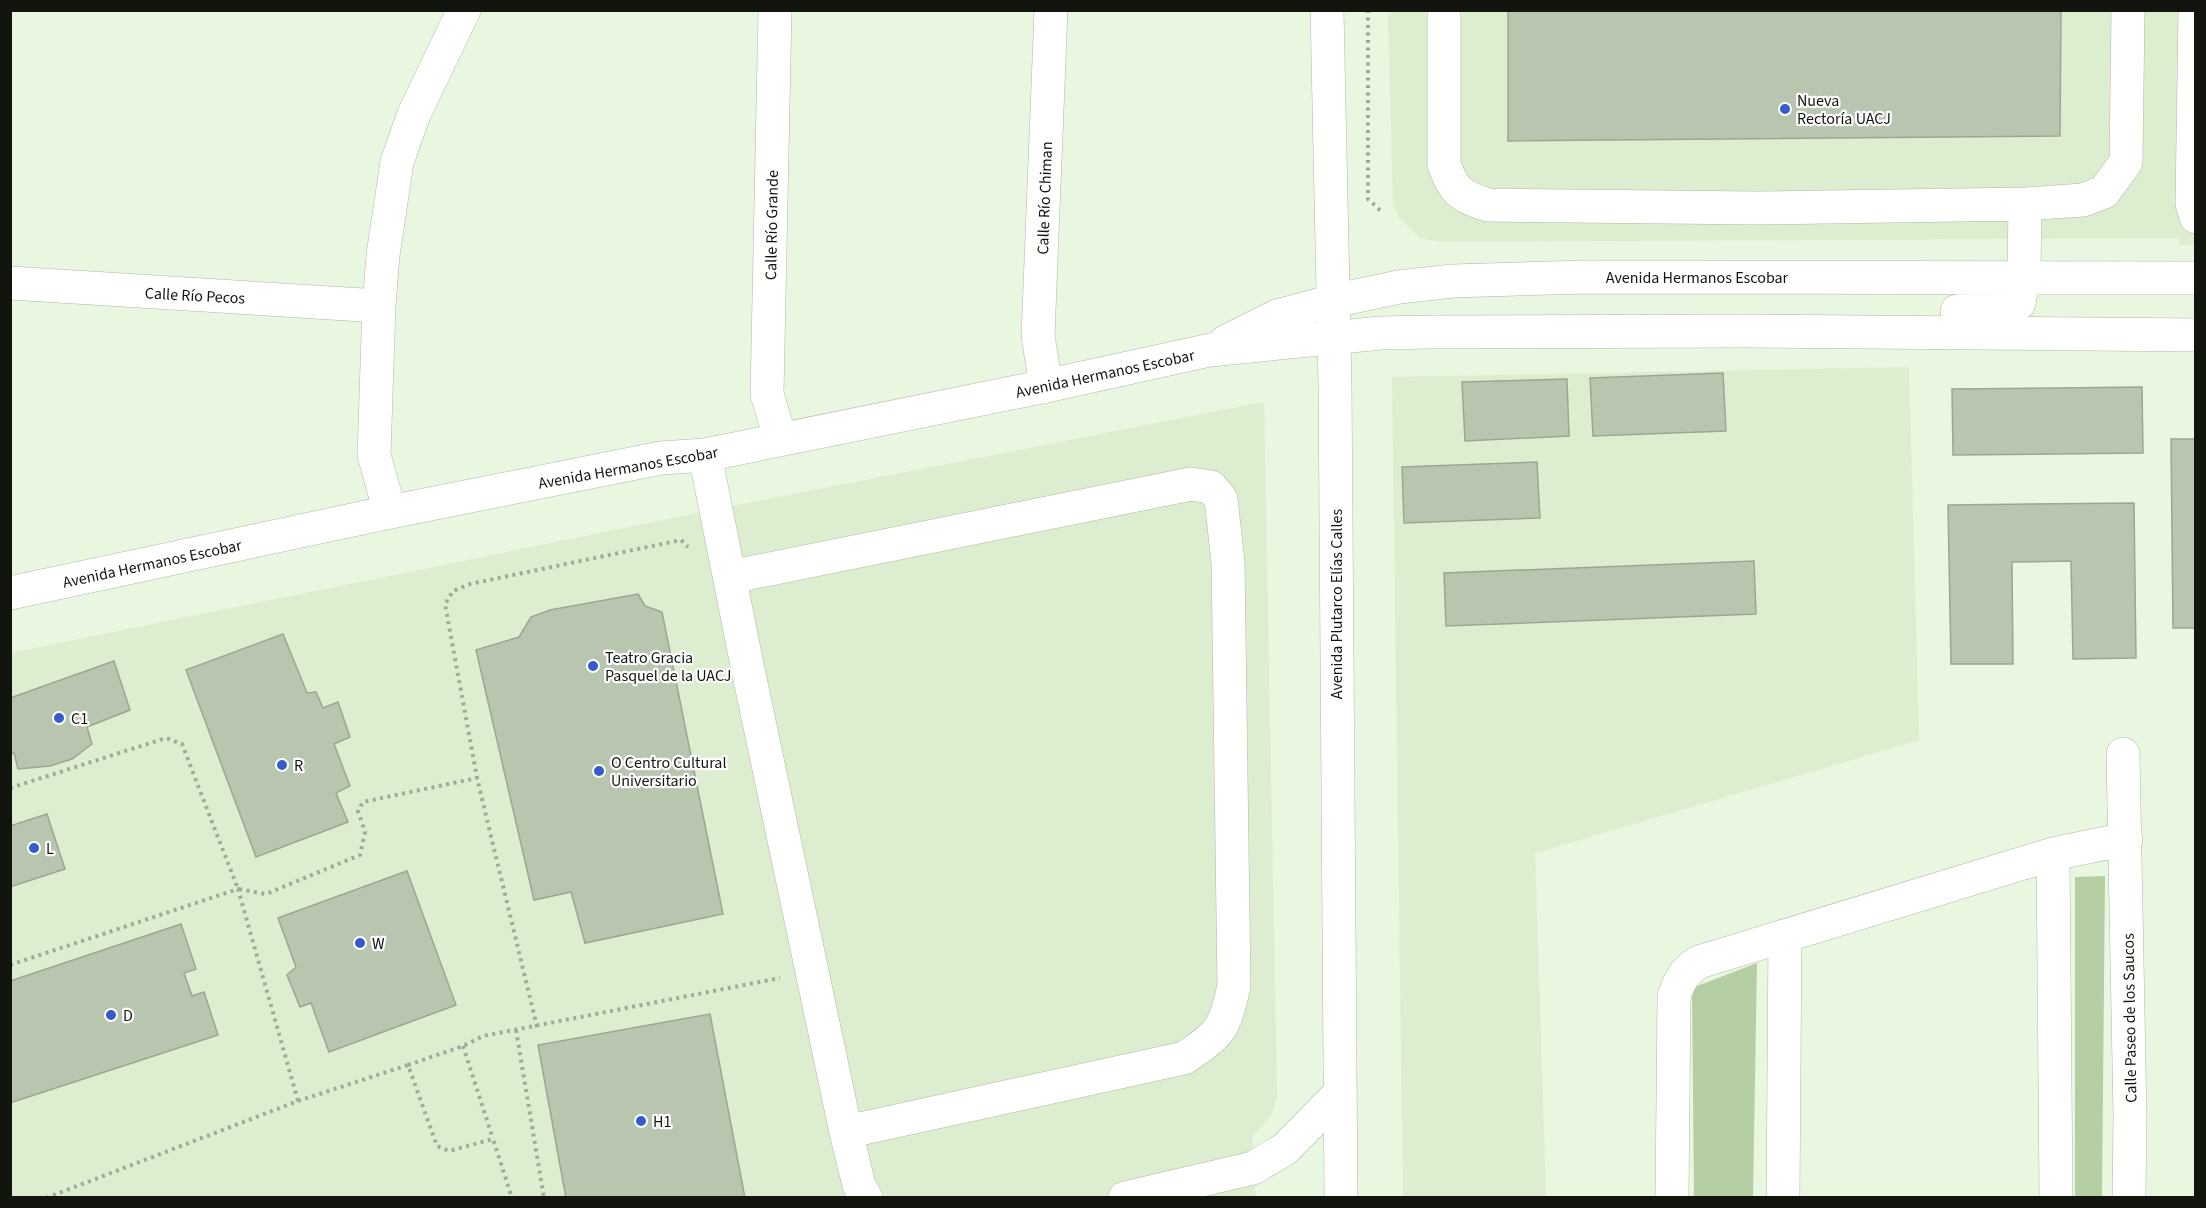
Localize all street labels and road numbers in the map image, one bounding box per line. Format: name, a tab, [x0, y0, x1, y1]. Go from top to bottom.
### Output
street label: Calle Río Chiman	[1032, 141, 1058, 255]
street label: Calle Río Grande	[760, 170, 784, 280]
street label: Avenida Hermanos Escobar	[1606, 267, 1789, 289]
street label: Calle Río Pecos	[144, 282, 246, 310]
street label: Avenida Hermanos Escobar	[1014, 344, 1197, 404]
street label: Avenida Hermanos Escobar	[536, 441, 720, 495]
street label: Avenida Plutarco Elías Calles	[1326, 509, 1348, 699]
street label: Avenida Hermanos Escobar	[61, 534, 244, 594]
street label: Calle Paseo de los Saucos	[2118, 933, 2142, 1103]

